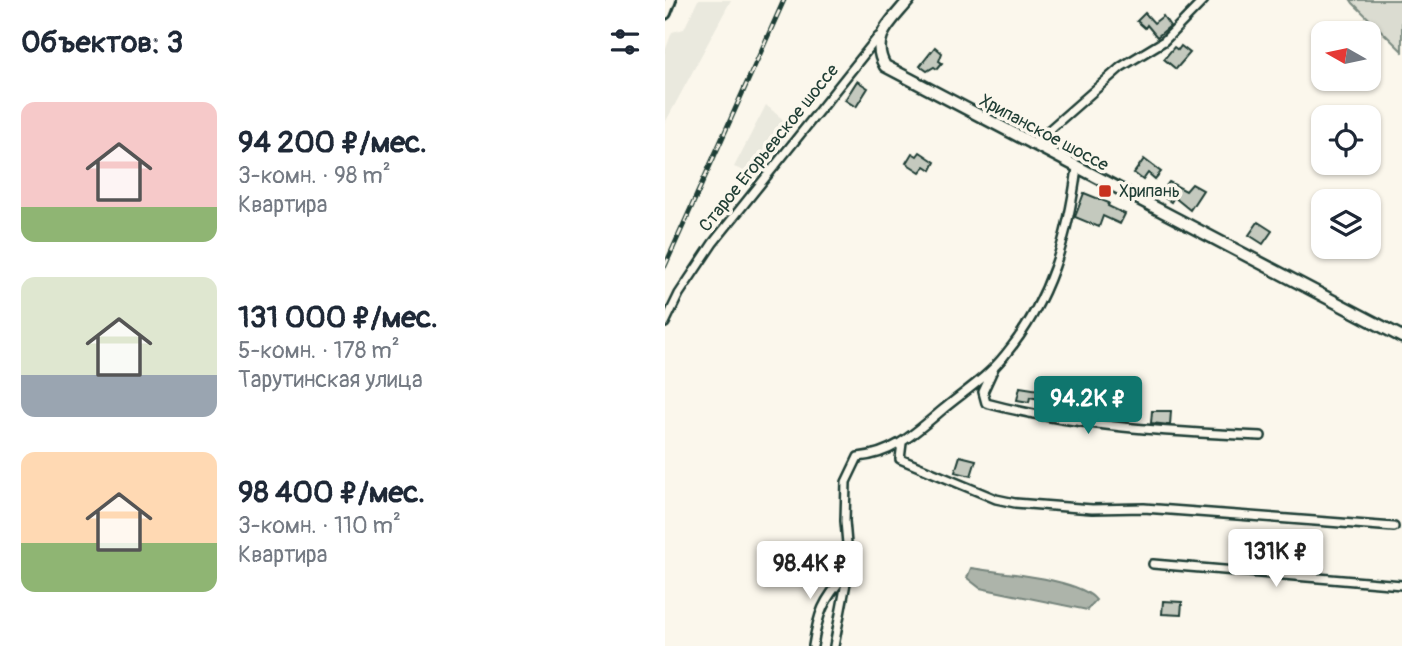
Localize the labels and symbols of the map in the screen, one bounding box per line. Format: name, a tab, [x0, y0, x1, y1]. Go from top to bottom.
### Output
north arrow	[1311, 21, 1381, 91]
street label: Старое Егорьевское шоссе	[694, 59, 844, 237]
street label: Хрипанское шоссе	[975, 89, 1113, 177]
place label: Хрипань	[1119, 180, 1180, 203]
marker: Хрипань	[1097, 183, 1113, 199]
pin: 94.2K ₽	[1023, 376, 1153, 436]
pin: 131K ₽	[1219, 530, 1333, 589]
pin: 98.4K ₽	[745, 542, 875, 601]

